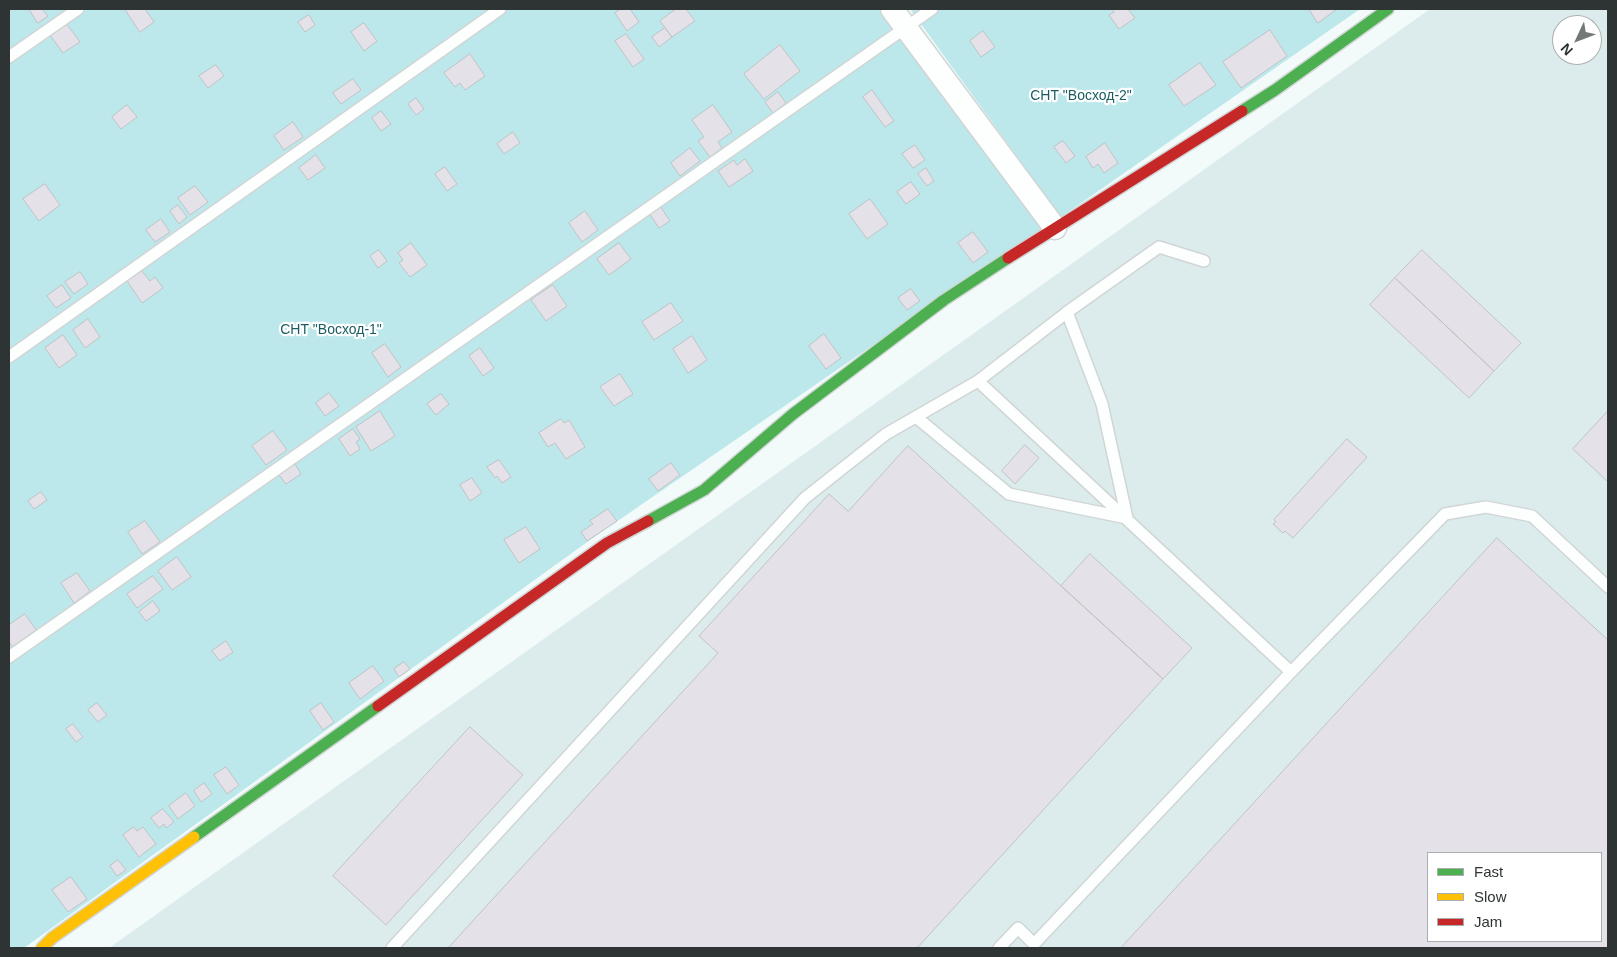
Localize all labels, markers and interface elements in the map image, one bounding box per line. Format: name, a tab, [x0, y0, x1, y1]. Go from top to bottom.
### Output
north arrow	[1552, 15, 1602, 65]
text: N	[1557, 40, 1576, 59]
park label: СНТ "Восход-2"	[1030, 88, 1132, 104]
park label: СНТ "Восход-1"	[280, 322, 382, 338]
legend	[1427, 852, 1602, 942]
text: Fast	[1474, 863, 1503, 880]
text: Slow	[1474, 888, 1507, 905]
text: Jam	[1474, 913, 1502, 930]

